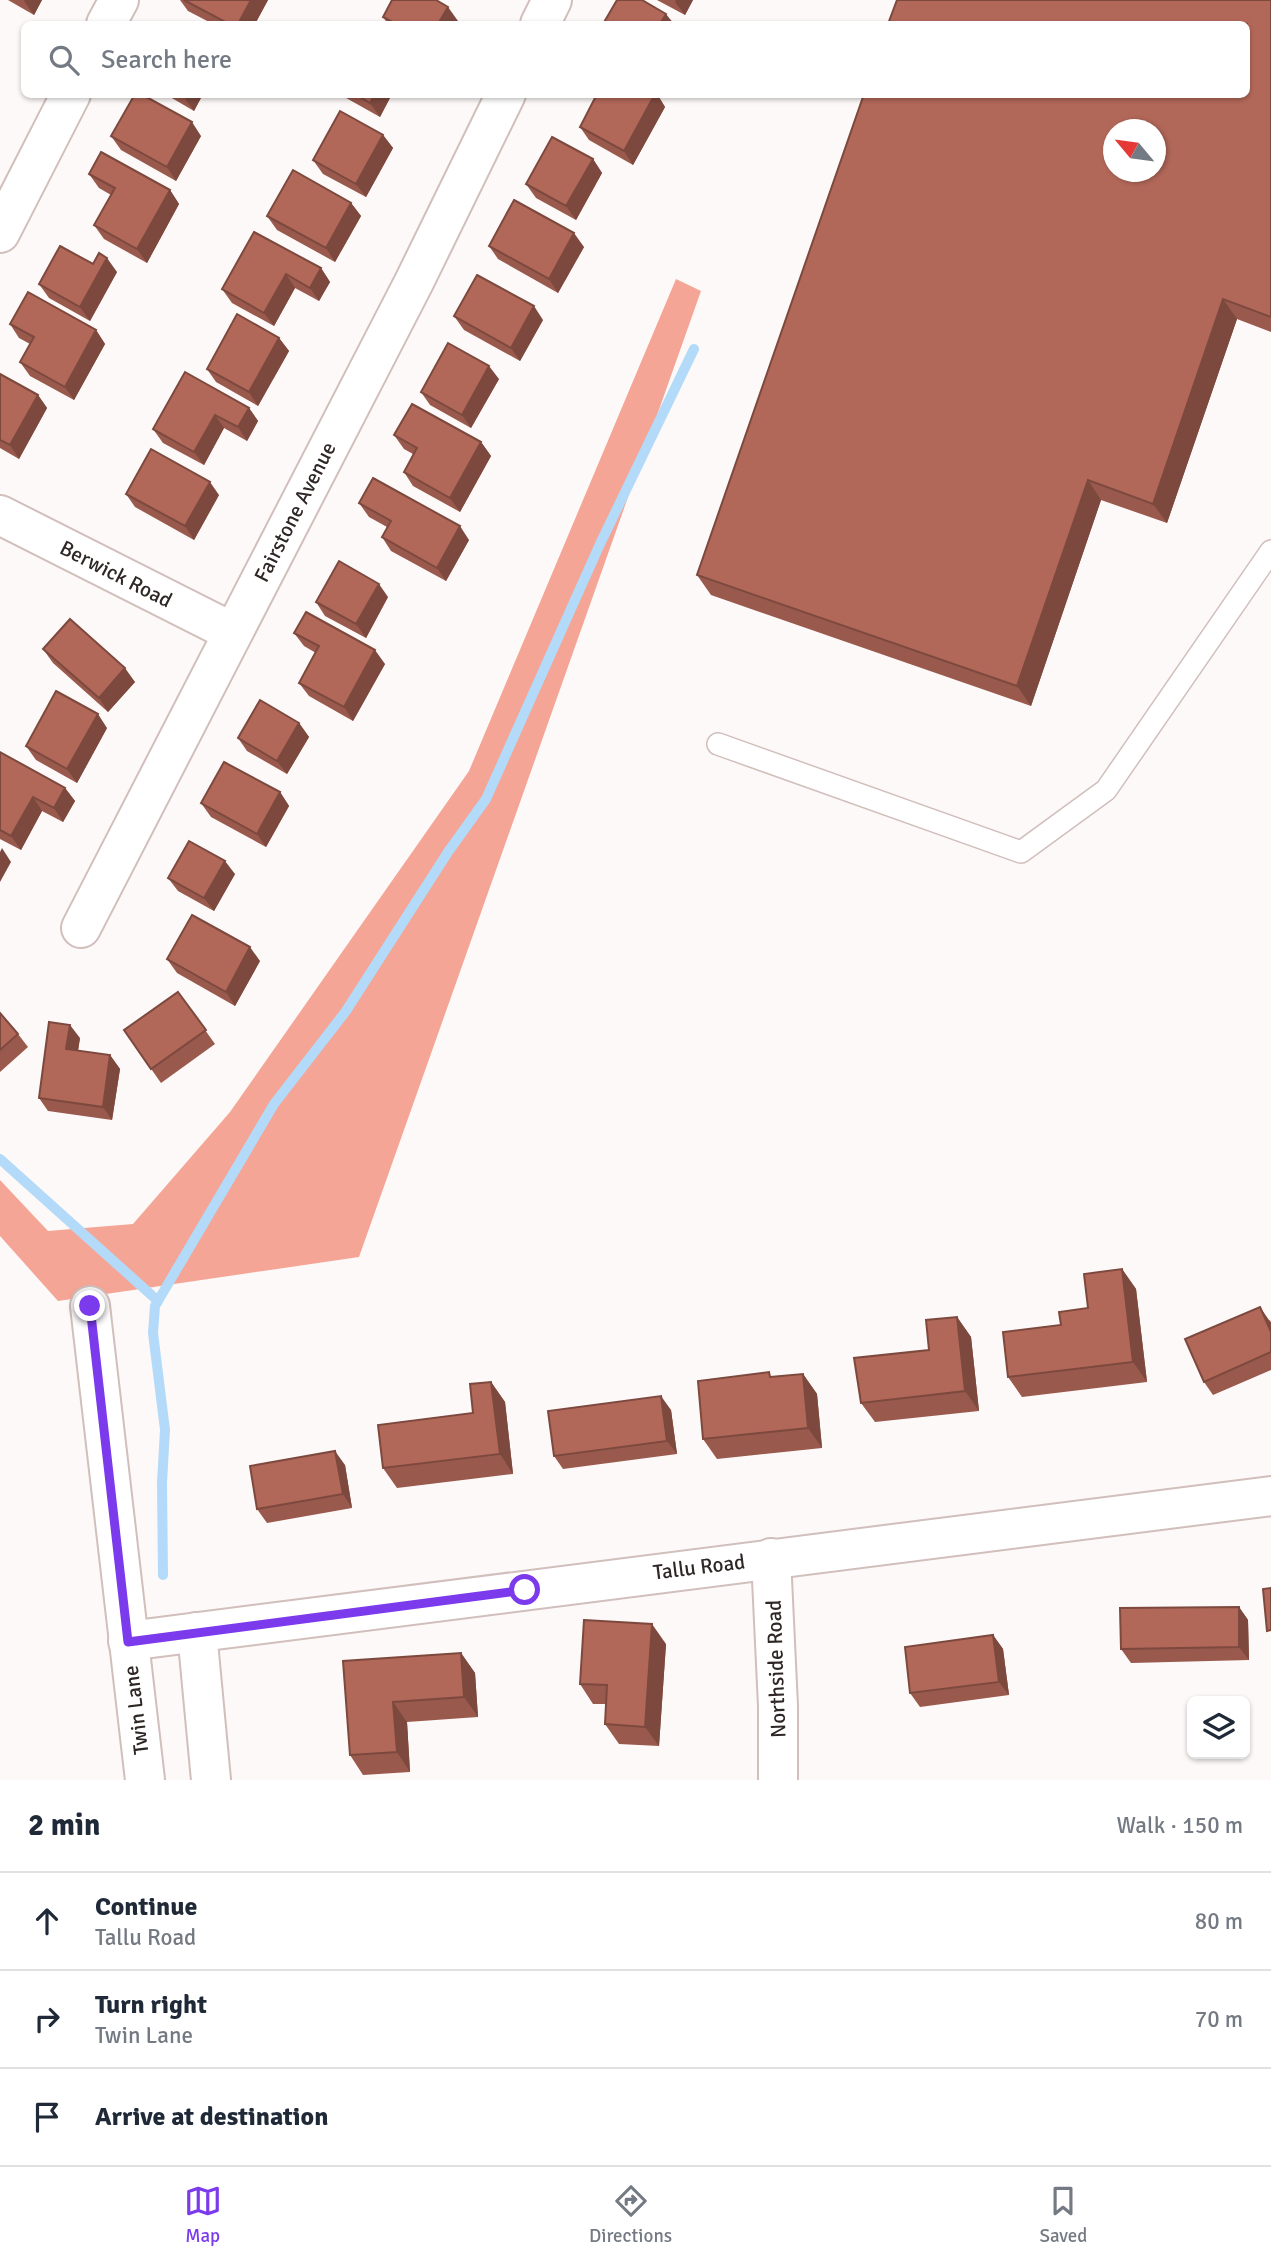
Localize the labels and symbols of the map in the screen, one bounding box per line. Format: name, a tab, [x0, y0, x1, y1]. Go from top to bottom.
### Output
north arrow	[1103, 119, 1166, 182]
street label: Fairstone Avenue	[248, 438, 342, 586]
street label: Berwick Road	[56, 535, 176, 613]
route end	[74, 1290, 105, 1321]
street label: Tallu Road	[652, 1548, 746, 1586]
route start	[509, 1574, 540, 1605]
street label: Northside Road	[761, 1599, 791, 1739]
street label: Twin Lane	[118, 1664, 154, 1756]

